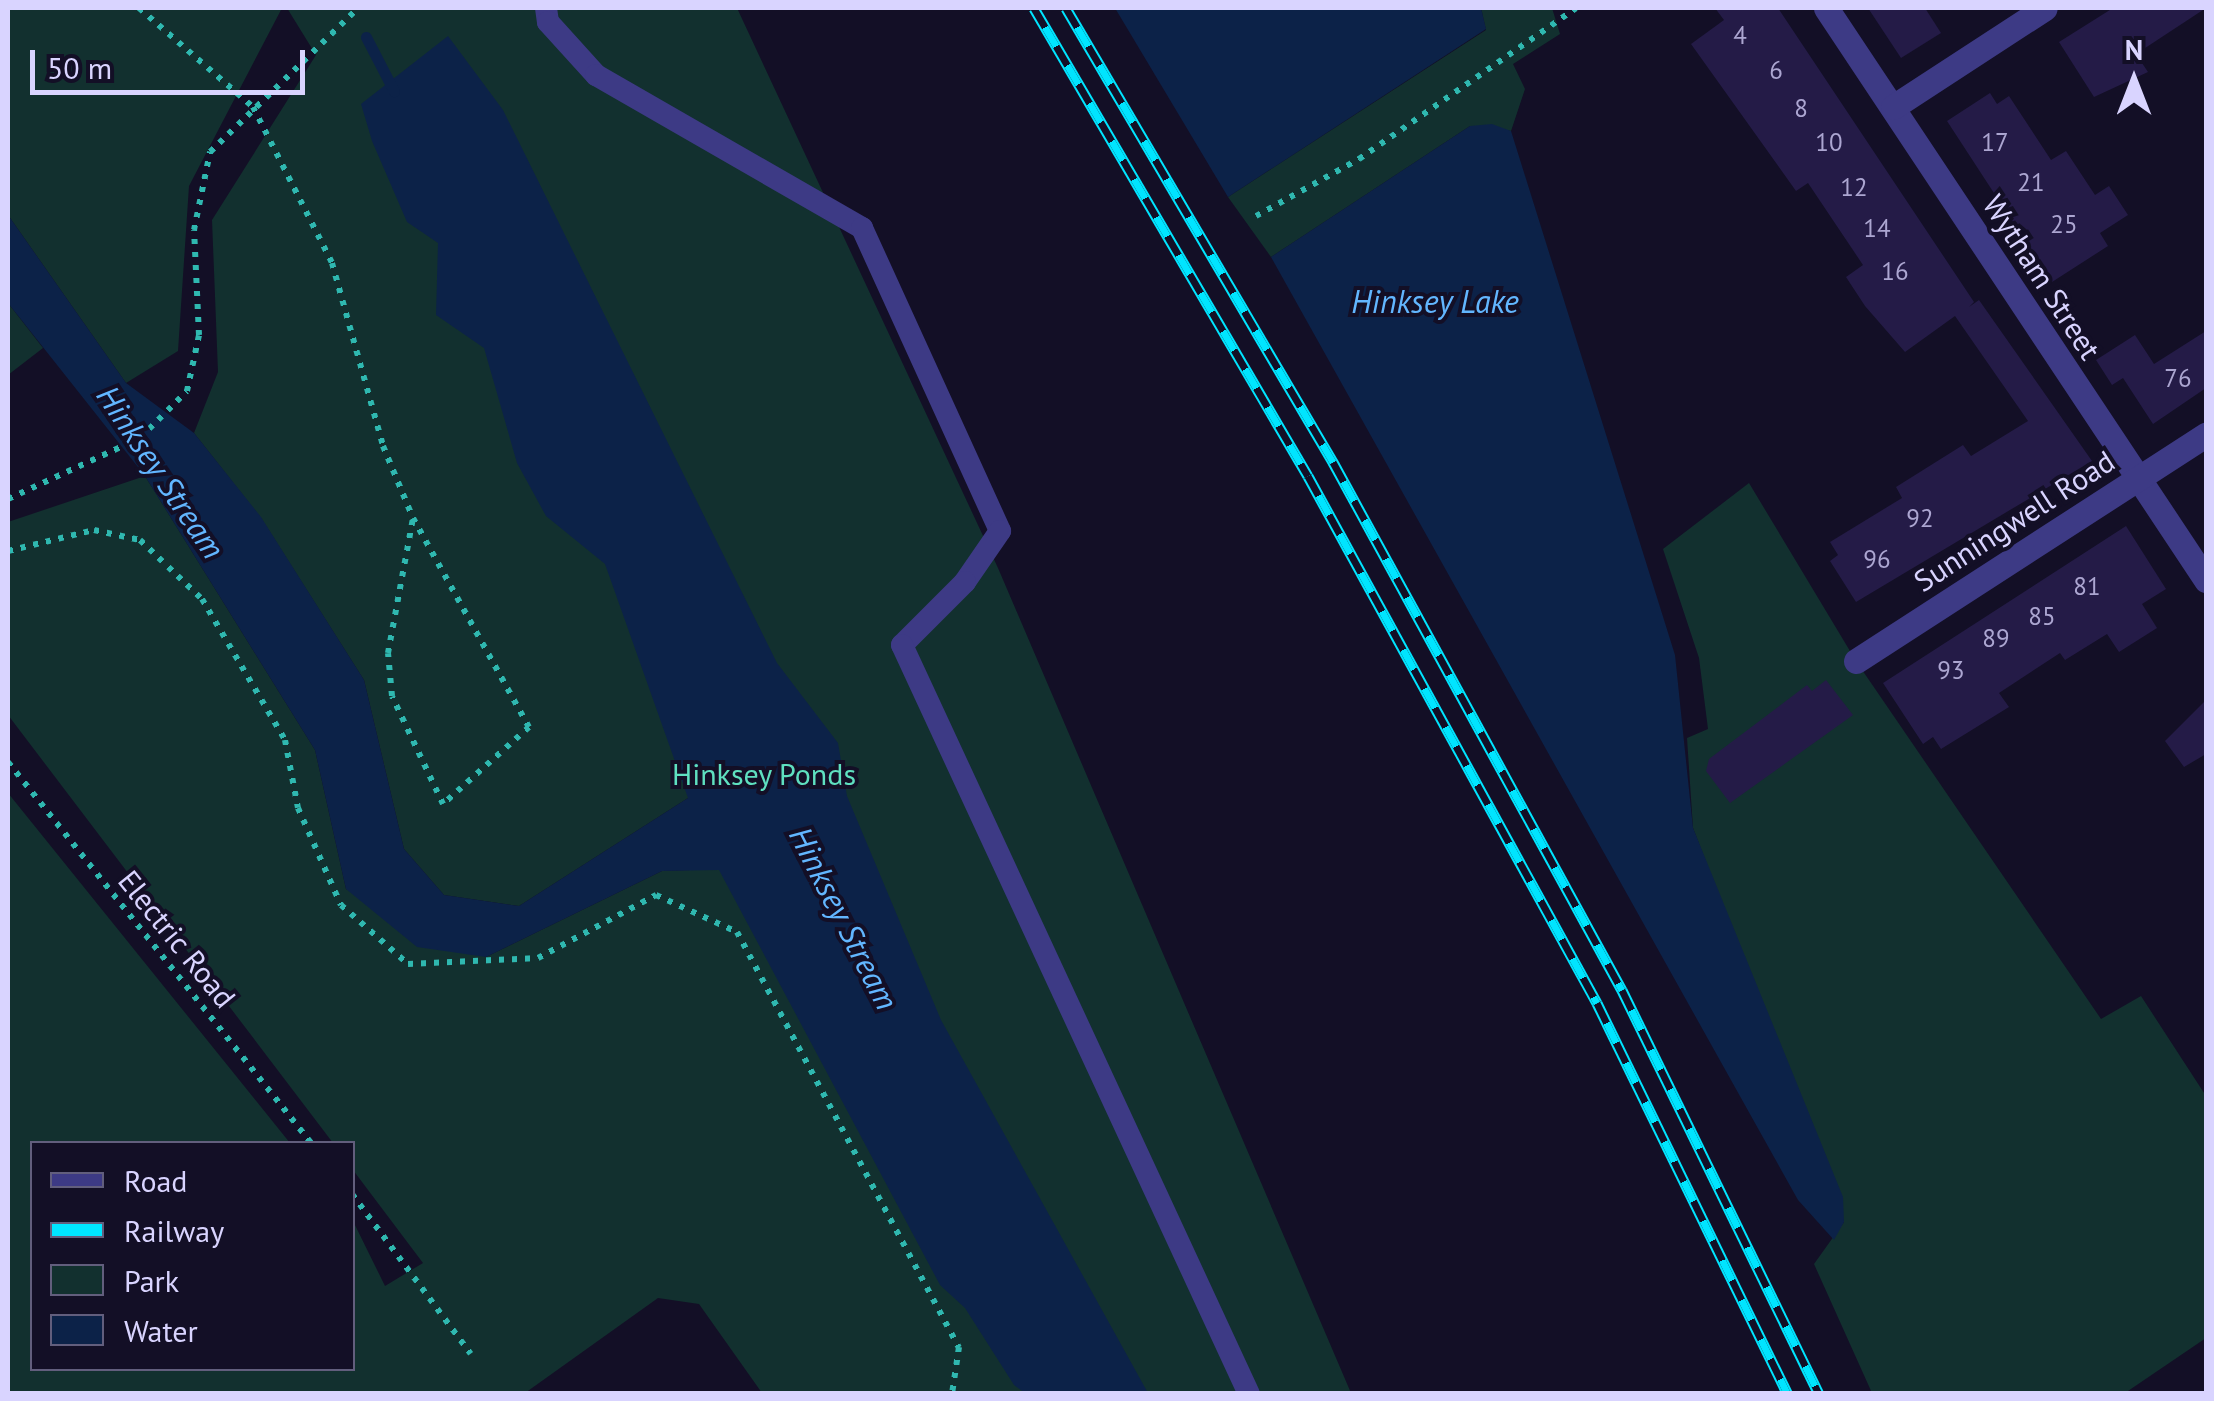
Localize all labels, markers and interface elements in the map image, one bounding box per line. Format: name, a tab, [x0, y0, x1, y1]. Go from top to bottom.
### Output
house number: 4	[1733, 20, 1747, 50]
scale bar	[35, 30, 310, 92]
north arrow	[2084, 30, 2184, 130]
text: N	[2125, 31, 2143, 68]
text: 50 m	[47, 48, 112, 87]
house number: 6	[1769, 55, 1783, 85]
house number: 8	[1794, 93, 1808, 123]
house number: 10	[1815, 127, 1843, 157]
house number: 17	[1981, 127, 2009, 157]
house number: 21	[2017, 167, 2045, 197]
house number: 12	[1840, 172, 1868, 202]
street label: Wytham Street	[1975, 188, 2109, 366]
house number: 25	[2050, 209, 2078, 239]
house number: 14	[1863, 213, 1891, 243]
house number: 16	[1881, 256, 1909, 286]
water label: Hinksey Lake	[1351, 282, 1519, 320]
house number: 76	[2164, 363, 2192, 393]
water label: Hinksey Stream	[89, 378, 233, 566]
street label: Sunningwell Road	[1907, 443, 2121, 599]
house number: 92	[1906, 503, 1934, 533]
house number: 96	[1863, 544, 1891, 574]
house number: 81	[2073, 571, 2101, 601]
house number: 85	[2028, 601, 2056, 631]
house number: 89	[1982, 623, 2010, 653]
house number: 93	[1937, 655, 1965, 685]
park label: Hinksey Ponds	[671, 756, 857, 792]
water label: Hinksey Stream	[781, 820, 907, 1016]
street label: Electric Road	[111, 863, 243, 1015]
legend	[30, 1141, 355, 1371]
text: Road	[124, 1161, 188, 1200]
text: Railway	[124, 1211, 224, 1250]
text: Park	[124, 1261, 179, 1300]
text: Water	[124, 1311, 198, 1350]

